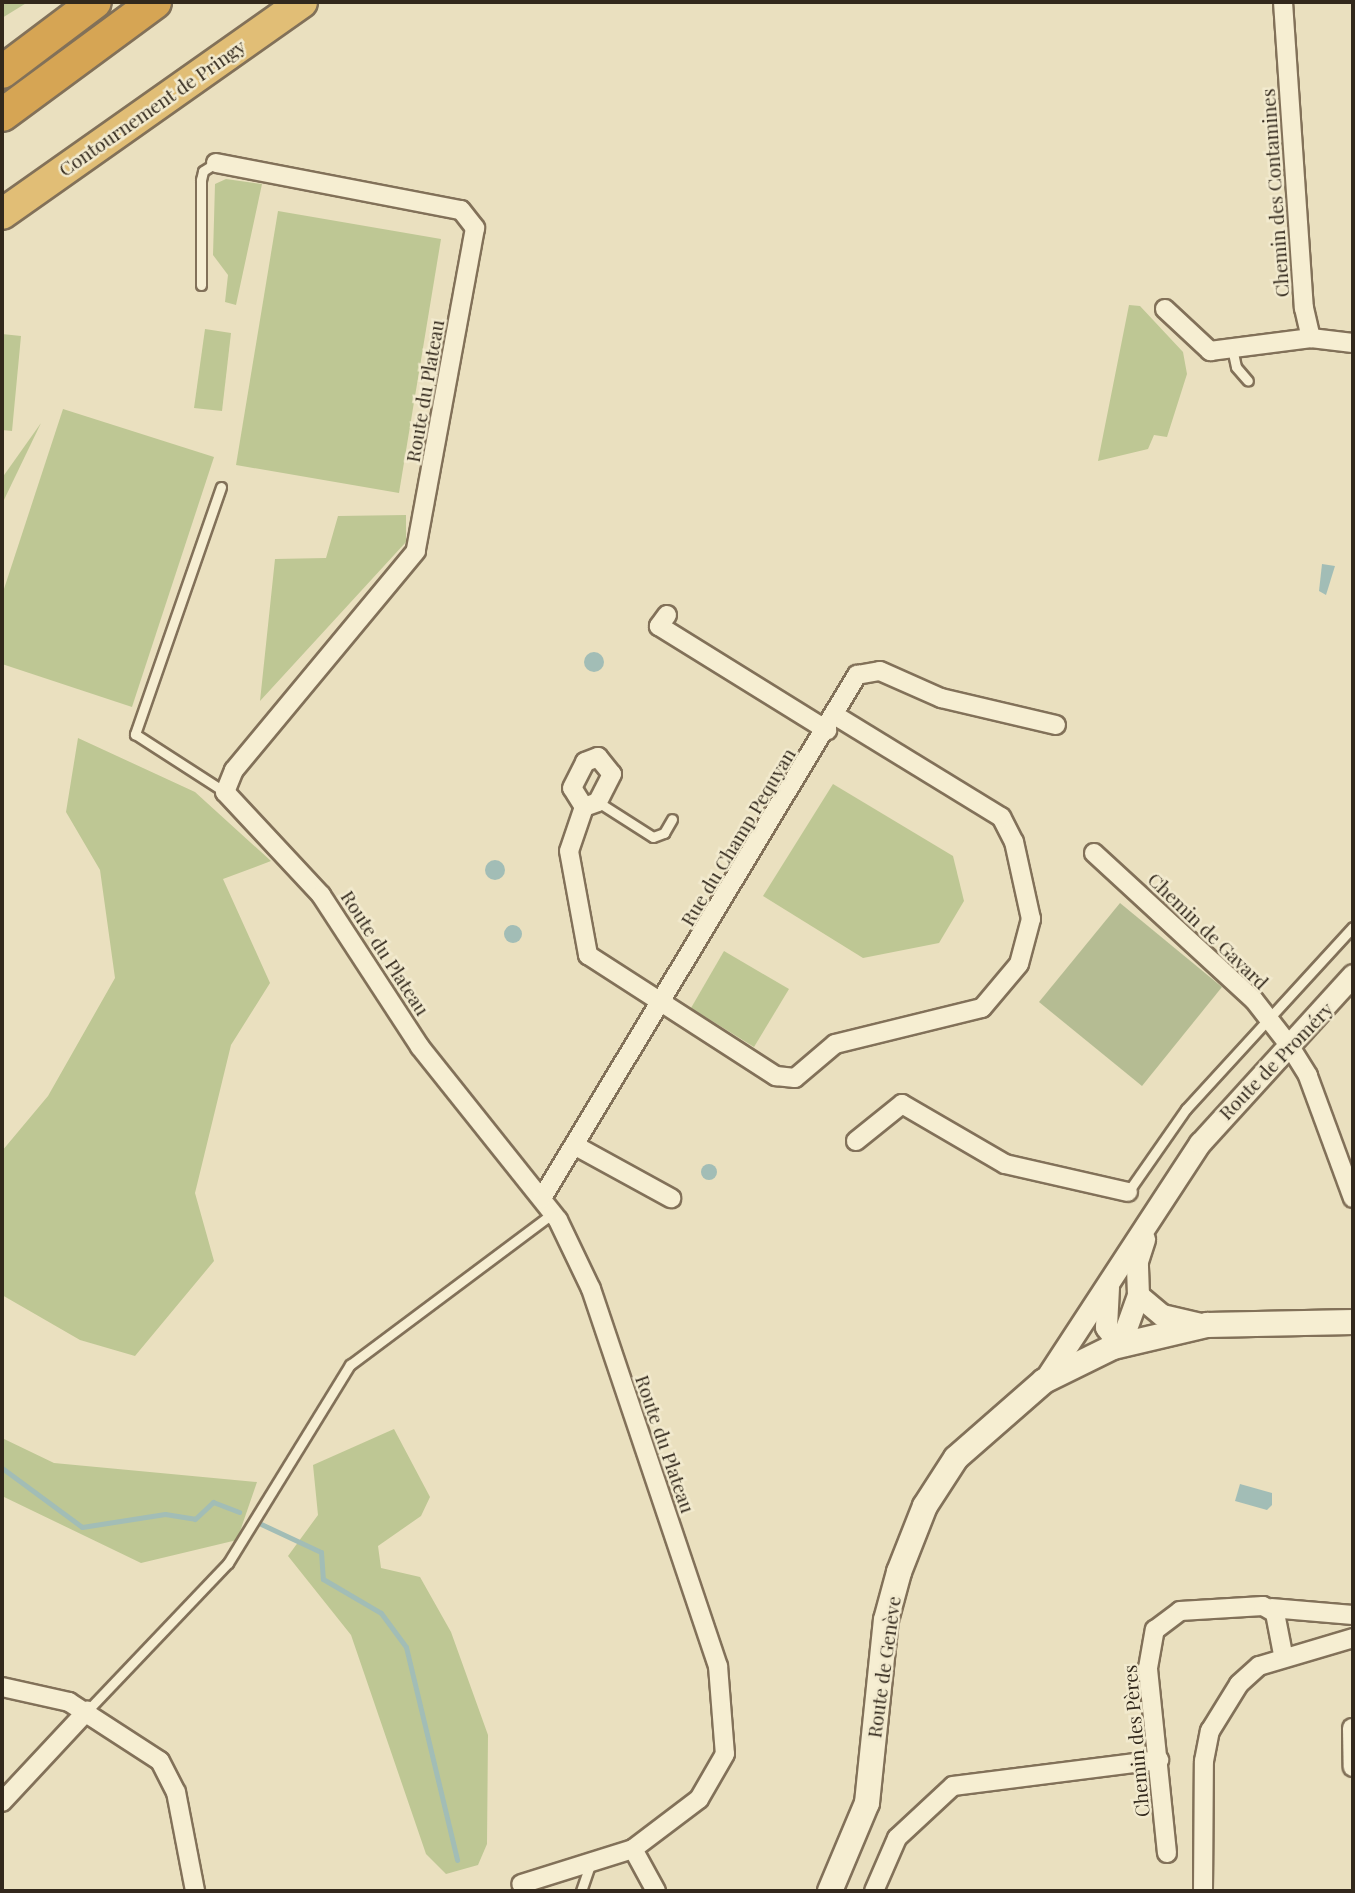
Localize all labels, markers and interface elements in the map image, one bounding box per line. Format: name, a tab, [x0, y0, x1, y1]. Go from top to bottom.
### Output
street label: Contournement de Pringy	[54, 35, 250, 181]
street label: Chemin des Contamines	[1256, 88, 1294, 298]
street label: Route du Plateau	[401, 318, 449, 464]
street label: Rue du Champ Pequyan	[676, 744, 800, 930]
street label: Chemin de Gavard	[1143, 868, 1273, 994]
street label: Route du Plateau	[336, 886, 434, 1020]
street label: Route de Proméry	[1214, 998, 1338, 1124]
street label: Route du Plateau	[631, 1372, 699, 1516]
street label: Route de Genève	[863, 1595, 905, 1739]
street label: Chemin des Pères	[1118, 1664, 1154, 1818]

